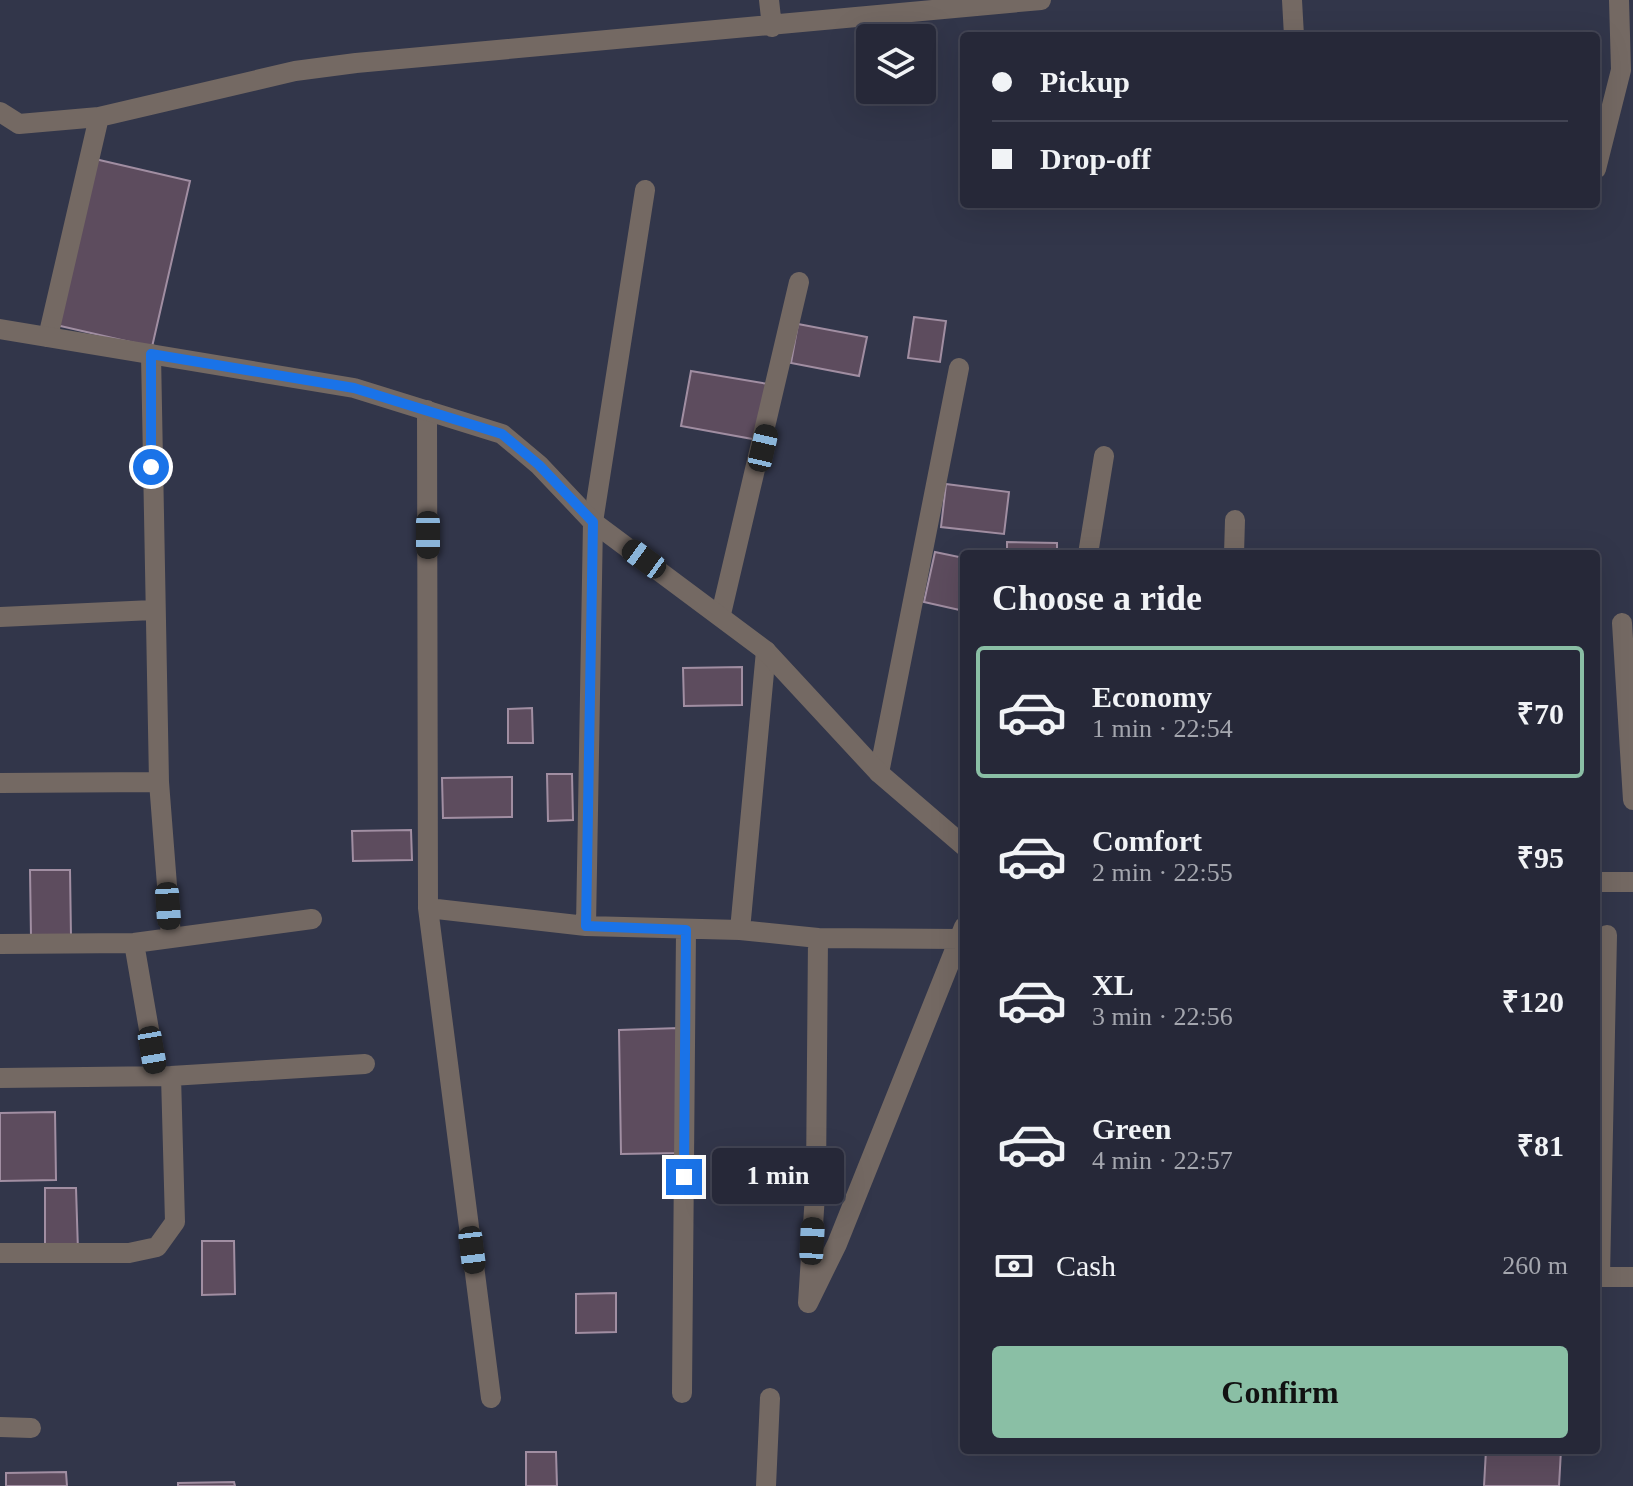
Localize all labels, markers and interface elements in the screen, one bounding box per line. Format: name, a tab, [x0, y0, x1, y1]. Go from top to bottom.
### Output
map controls	[856, 24, 936, 104]
button: layers	[856, 24, 936, 104]
text: Pickup	[1040, 65, 1130, 98]
text: Drop-off	[1040, 142, 1151, 175]
car	[746, 422, 780, 474]
route start	[133, 449, 169, 485]
car	[416, 511, 440, 559]
car	[618, 535, 670, 583]
text: Choose a ride	[992, 578, 1202, 618]
icon: car	[996, 676, 1068, 748]
text: Economy	[1092, 680, 1212, 713]
text: ₹70	[1517, 697, 1564, 730]
text: 1 min · 22:54	[1092, 714, 1233, 743]
icon: car	[996, 820, 1068, 892]
text: Comfort	[1092, 824, 1202, 857]
text: ₹95	[1517, 841, 1564, 874]
text: 2 min · 22:55	[1092, 858, 1233, 887]
car	[154, 881, 182, 931]
icon: car	[996, 964, 1068, 1036]
text: XL	[1092, 968, 1134, 1001]
text: ₹120	[1502, 985, 1564, 1018]
text: 3 min · 22:56	[1092, 1002, 1233, 1031]
car	[136, 1024, 168, 1076]
icon: car	[996, 1108, 1068, 1180]
text: Green	[1092, 1112, 1171, 1145]
text: ₹81	[1517, 1129, 1564, 1162]
text: 4 min · 22:57	[1092, 1146, 1233, 1175]
callout: 1 min	[712, 1149, 844, 1205]
route end	[666, 1159, 702, 1195]
text: 1 min	[747, 1161, 809, 1190]
car	[799, 1216, 825, 1266]
car	[457, 1225, 487, 1275]
icon: cash	[992, 1244, 1036, 1288]
text: Cash	[1056, 1249, 1116, 1282]
text: 260 m	[1502, 1251, 1568, 1280]
button: Confirm	[992, 1346, 1568, 1438]

